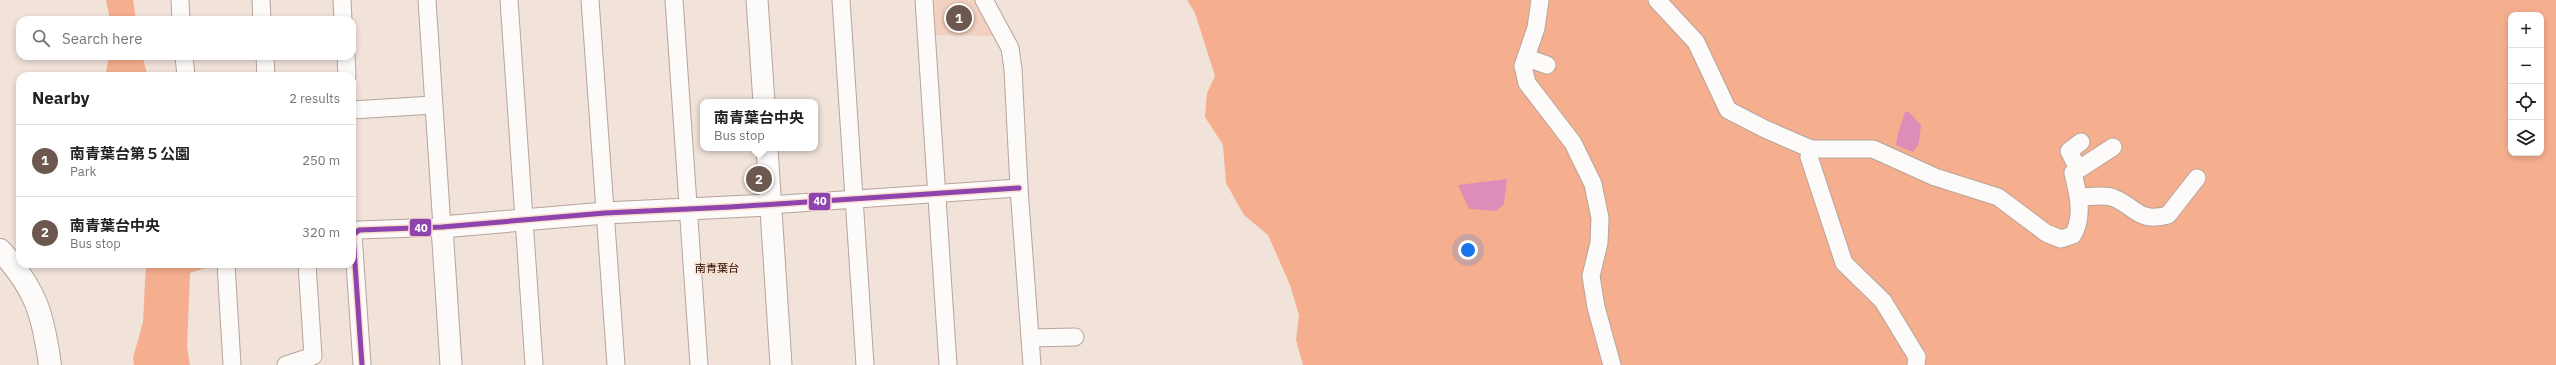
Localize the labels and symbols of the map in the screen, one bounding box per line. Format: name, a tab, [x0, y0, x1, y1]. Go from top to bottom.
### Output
pin: 1	[946, 3, 972, 33]
pin: 2	[746, 164, 772, 194]
line badge: 40	[808, 192, 831, 211]
text: 40	[813, 194, 827, 208]
line badge: 40	[409, 218, 432, 237]
text: 40	[414, 221, 428, 235]
your location	[1458, 240, 1478, 260]
district label: 南青葉台	[695, 261, 739, 275]

